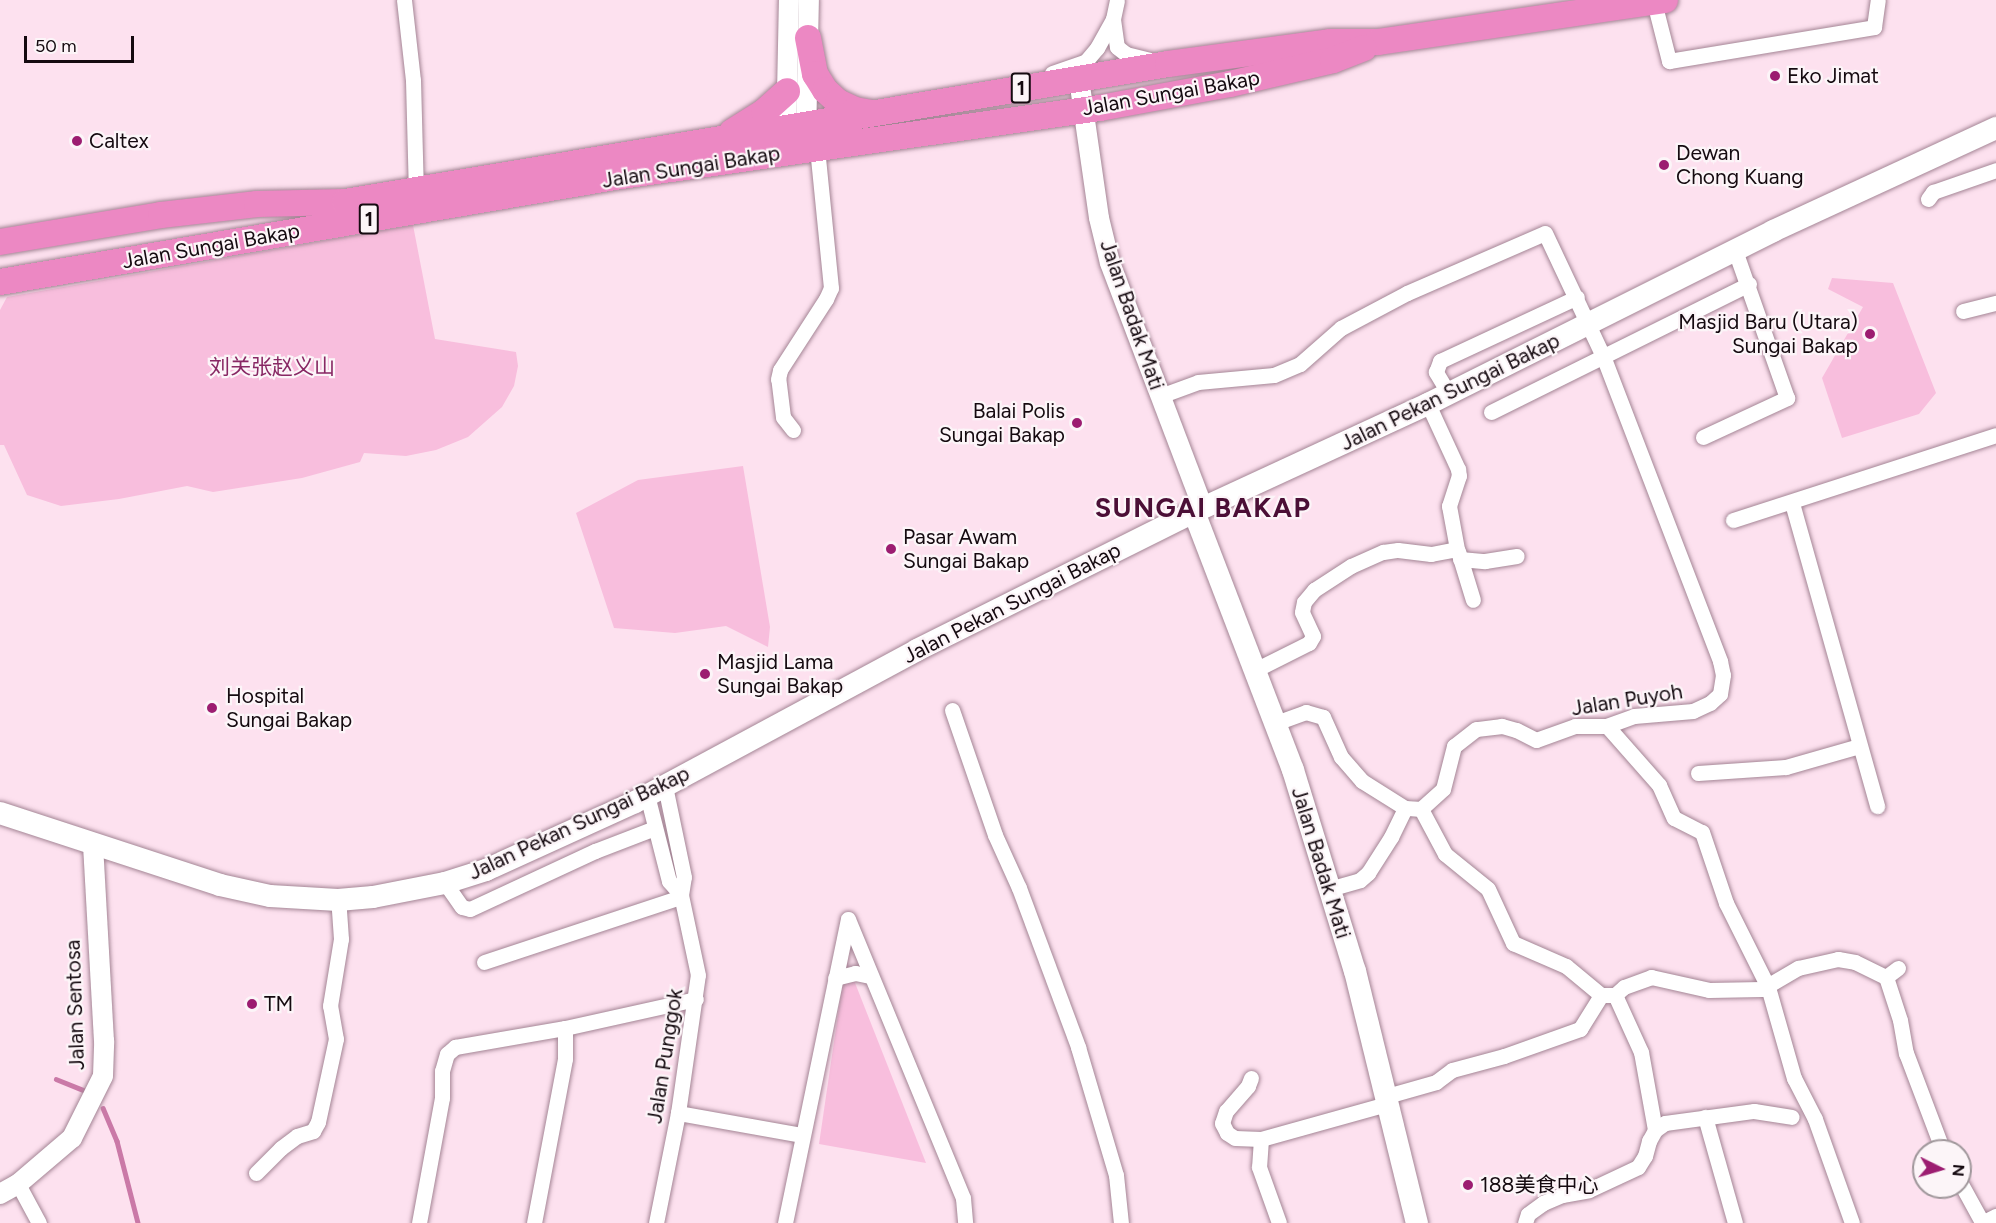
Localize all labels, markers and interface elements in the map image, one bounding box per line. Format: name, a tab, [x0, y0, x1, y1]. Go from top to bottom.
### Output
scale bar	[27, 24, 136, 62]
text: 50 m	[35, 35, 77, 57]
place label: Eko Jimat	[1787, 63, 1879, 89]
street label: Jalan Sungai Bakap	[1080, 65, 1262, 121]
marker: Eko Jimat	[1768, 69, 1782, 83]
road number: 1	[1010, 71, 1032, 105]
place label: Caltex	[89, 128, 149, 154]
marker: Caltex	[70, 134, 84, 148]
street label: Jalan Sungai Bakap	[600, 140, 782, 194]
place label: Dewan Chong Kuang	[1676, 140, 1804, 190]
marker: Dewan Chong Kuang	[1657, 158, 1671, 172]
road number: 1	[358, 202, 380, 236]
street label: Jalan Sungai Bakap	[120, 218, 302, 274]
street label: Jalan Badak Mati	[1095, 237, 1169, 393]
place label: Masjid Baru (Utara) Sungai Bakap	[1678, 309, 1858, 359]
marker: Masjid Baru (Utara) Sungai Bakap	[1863, 327, 1877, 341]
street label: Jalan Pekan Sungai Bakap	[1336, 328, 1564, 456]
park label: 刘关张赵义山	[209, 354, 335, 380]
place label: Balai Polis Sungai Bakap	[939, 398, 1065, 448]
marker: Balai Polis Sungai Bakap	[1070, 416, 1084, 430]
district label: SUNGAI BAKAP	[1095, 492, 1311, 524]
place label: Pasar Awam Sungai Bakap	[903, 524, 1029, 574]
street label: Jalan Pekan Sungai Bakap	[899, 537, 1125, 669]
marker: Pasar Awam Sungai Bakap	[884, 542, 898, 556]
place label: Masjid Lama Sungai Bakap	[717, 649, 843, 699]
marker: Masjid Lama Sungai Bakap	[698, 667, 712, 681]
street label: Jalan Puyoh	[1570, 679, 1684, 721]
place label: Hospital Sungai Bakap	[226, 683, 352, 733]
marker: Hospital Sungai Bakap	[203, 699, 221, 717]
street label: Jalan Pekan Sungai Bakap	[465, 761, 693, 885]
street label: Jalan Badak Mati	[1286, 784, 1356, 942]
street label: Jalan Sentosa	[60, 939, 90, 1071]
street label: Jalan Punggok	[642, 987, 688, 1125]
place label: TM	[264, 991, 293, 1017]
marker: TM	[245, 997, 259, 1011]
north arrow	[1912, 1139, 1972, 1199]
text: N	[1948, 1163, 1968, 1177]
place label: 188美食中心	[1480, 1172, 1598, 1198]
marker: 188美食中心	[1461, 1178, 1475, 1192]

